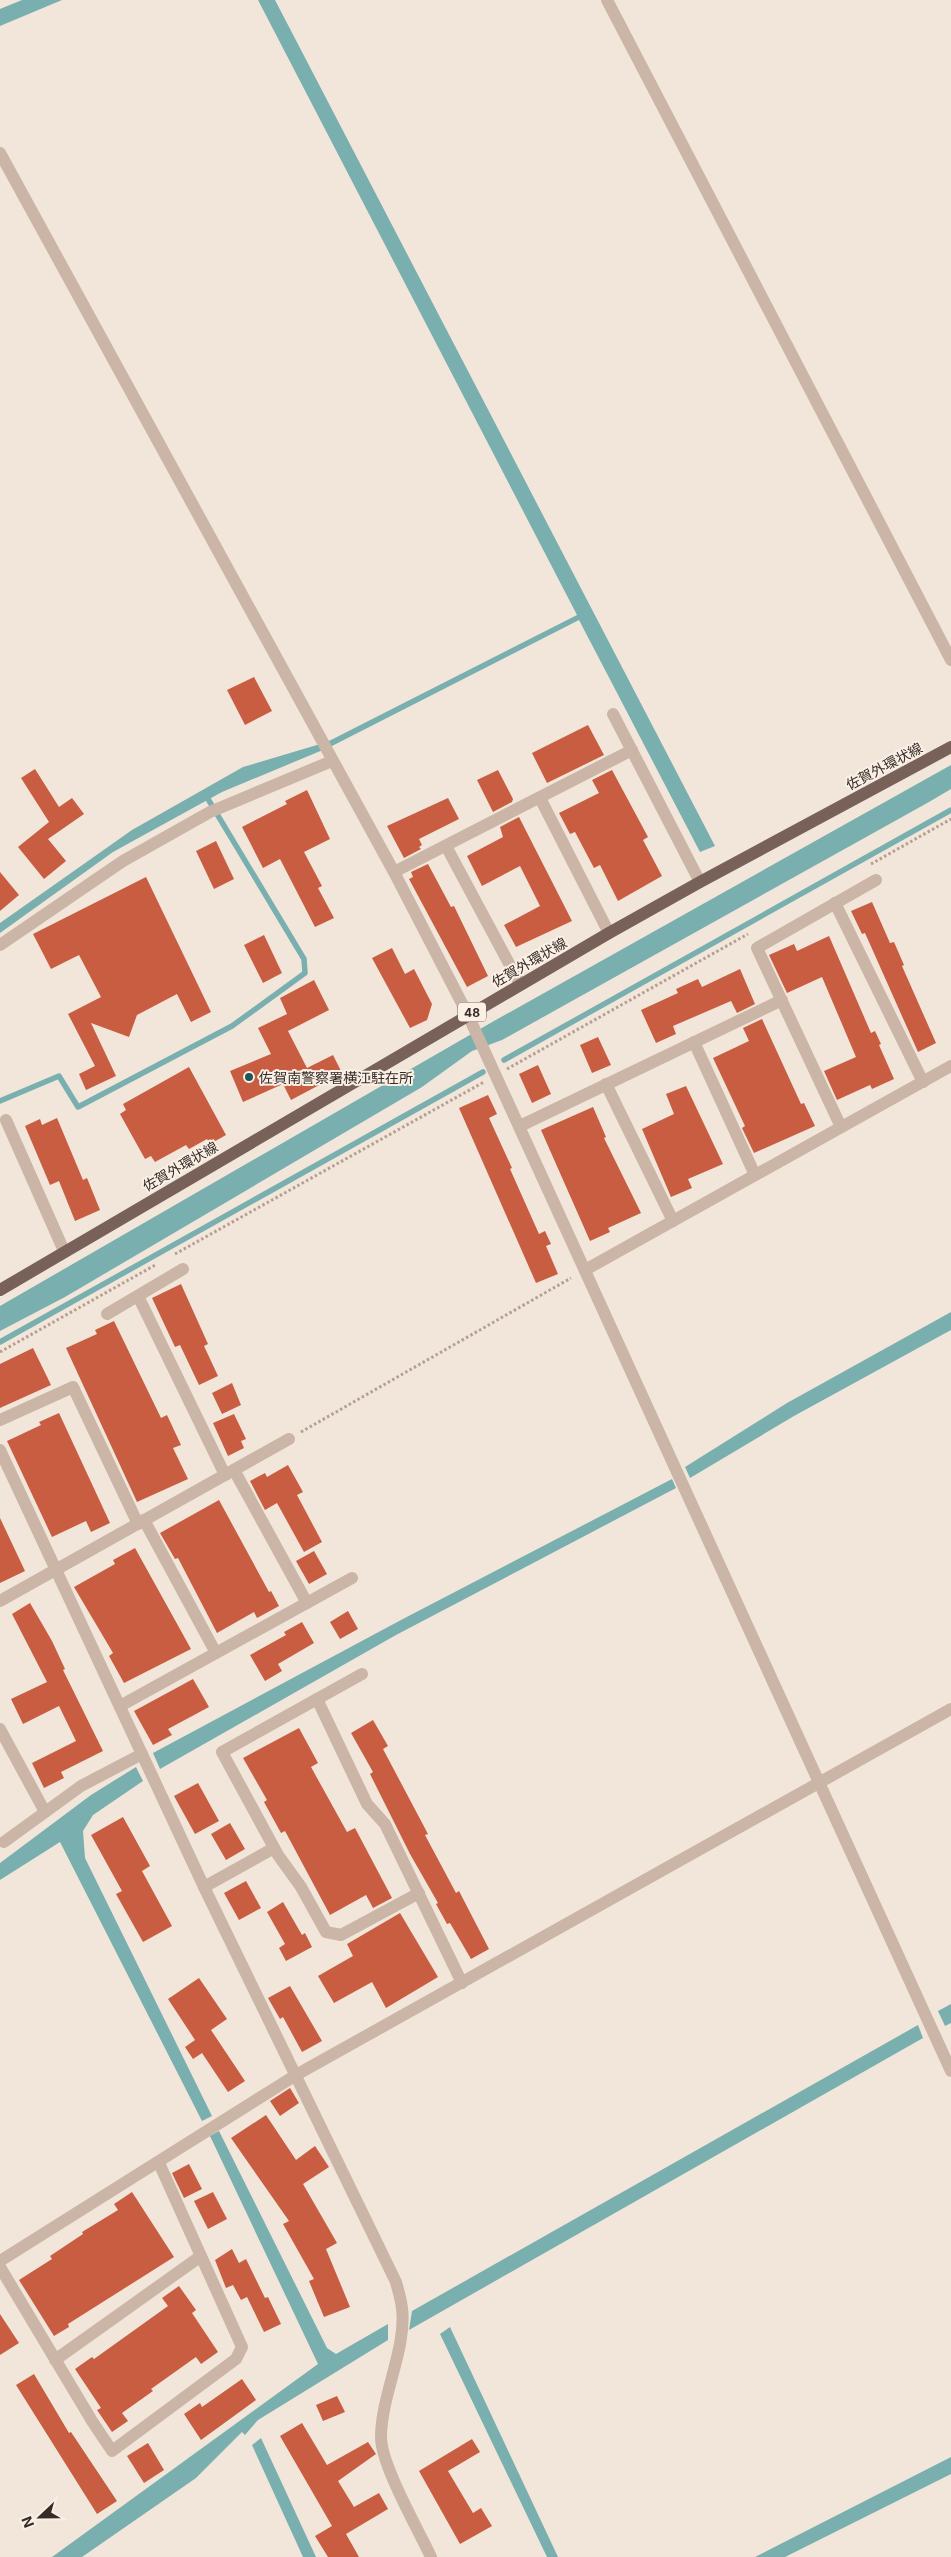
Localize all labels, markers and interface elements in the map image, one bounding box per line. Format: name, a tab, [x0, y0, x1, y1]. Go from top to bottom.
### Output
street label: 佐賀外環状線	[843, 739, 925, 793]
street label: 佐賀外環状線	[488, 934, 570, 990]
road number: 48	[458, 1002, 486, 1022]
place label: 佐賀南警察署横江駐在所	[259, 1069, 413, 1086]
marker: 佐賀南警察署横江駐在所	[243, 1071, 255, 1083]
street label: 佐賀外環状線	[139, 1138, 221, 1194]
north arrow	[15, 2492, 65, 2542]
text: N	[18, 2514, 37, 2530]

